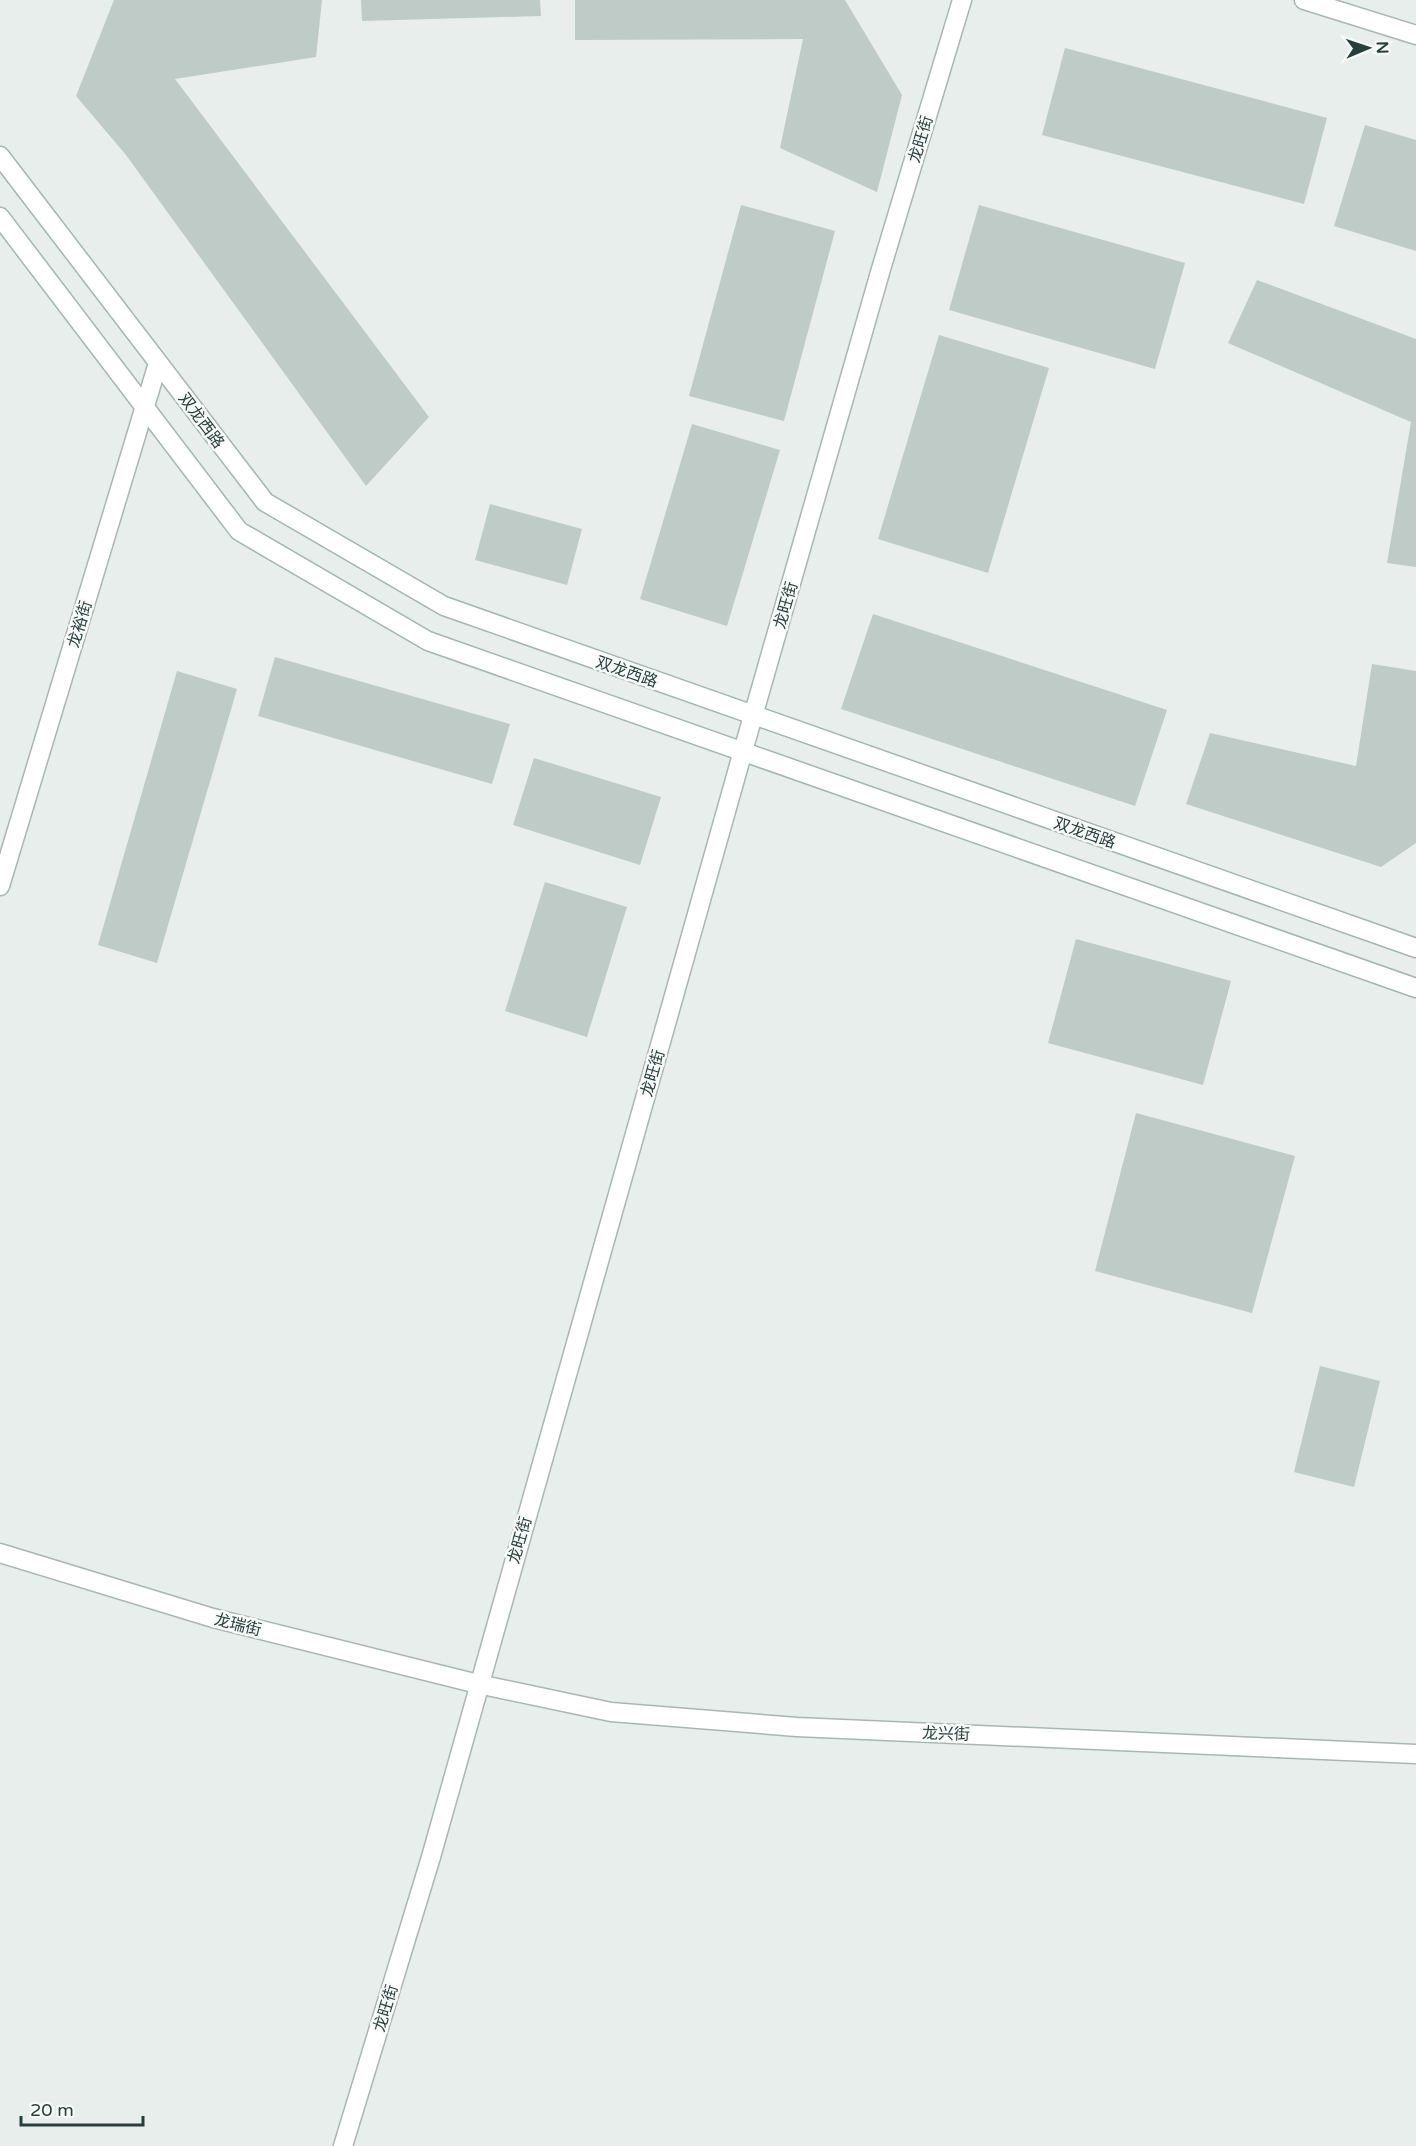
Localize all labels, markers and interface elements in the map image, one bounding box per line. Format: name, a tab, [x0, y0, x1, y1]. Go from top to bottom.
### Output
north arrow	[1338, 18, 1398, 78]
text: N	[1372, 41, 1392, 54]
street label: 龙旺街	[904, 113, 938, 165]
street label: 双龙西路	[174, 389, 228, 452]
street label: 龙旺街	[770, 579, 802, 631]
street label: 龙裕街	[63, 598, 97, 650]
street label: 双龙西路	[593, 652, 660, 692]
street label: 双龙西路	[1051, 813, 1118, 853]
street label: 龙旺街	[637, 1047, 669, 1099]
street label: 龙旺街	[504, 1514, 536, 1566]
street label: 龙瑞街	[212, 1609, 263, 1640]
street label: 龙兴街	[922, 1723, 970, 1745]
street label: 龙旺街	[369, 1982, 403, 2034]
scale bar	[21, 2089, 142, 2127]
text: 20 m	[30, 2099, 74, 2121]

